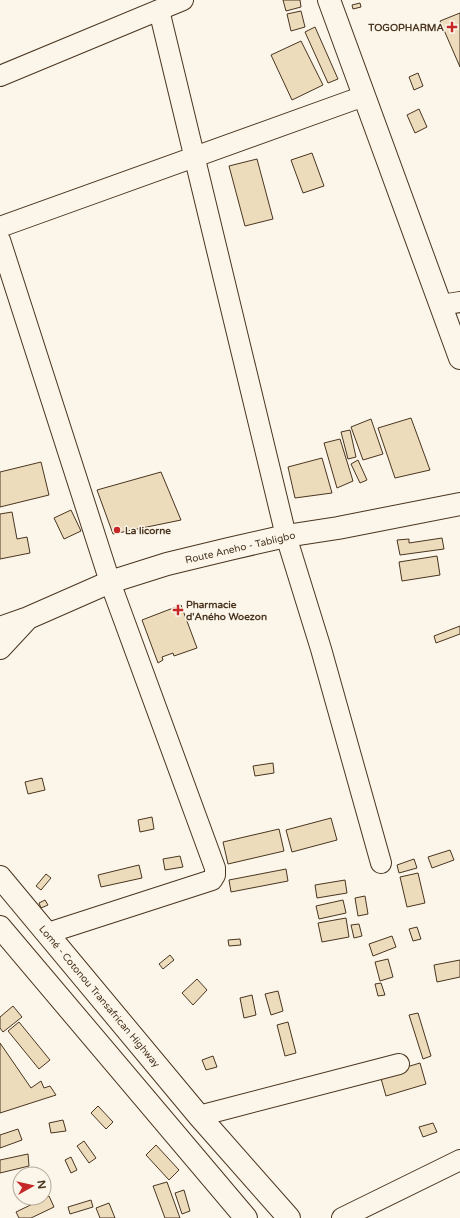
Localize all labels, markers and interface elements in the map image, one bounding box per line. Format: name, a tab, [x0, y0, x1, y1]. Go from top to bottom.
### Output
place label: TOGOPHARMA	[367, 22, 445, 34]
marker: TOGOPHARMA	[447, 22, 457, 32]
marker: La licorne	[112, 525, 122, 535]
place label: La licorne	[125, 525, 171, 537]
street label: Route Aneho - Tabligbo	[184, 529, 297, 567]
place label: Pharmacie d'Aného Woezon	[186, 599, 267, 623]
marker: Pharmacie d'Aného Woezon	[173, 605, 183, 615]
street label: Lomé - Cotonou Transafrican Highway	[36, 923, 163, 1071]
north arrow	[12, 1166, 52, 1206]
text: N	[34, 1179, 48, 1190]

